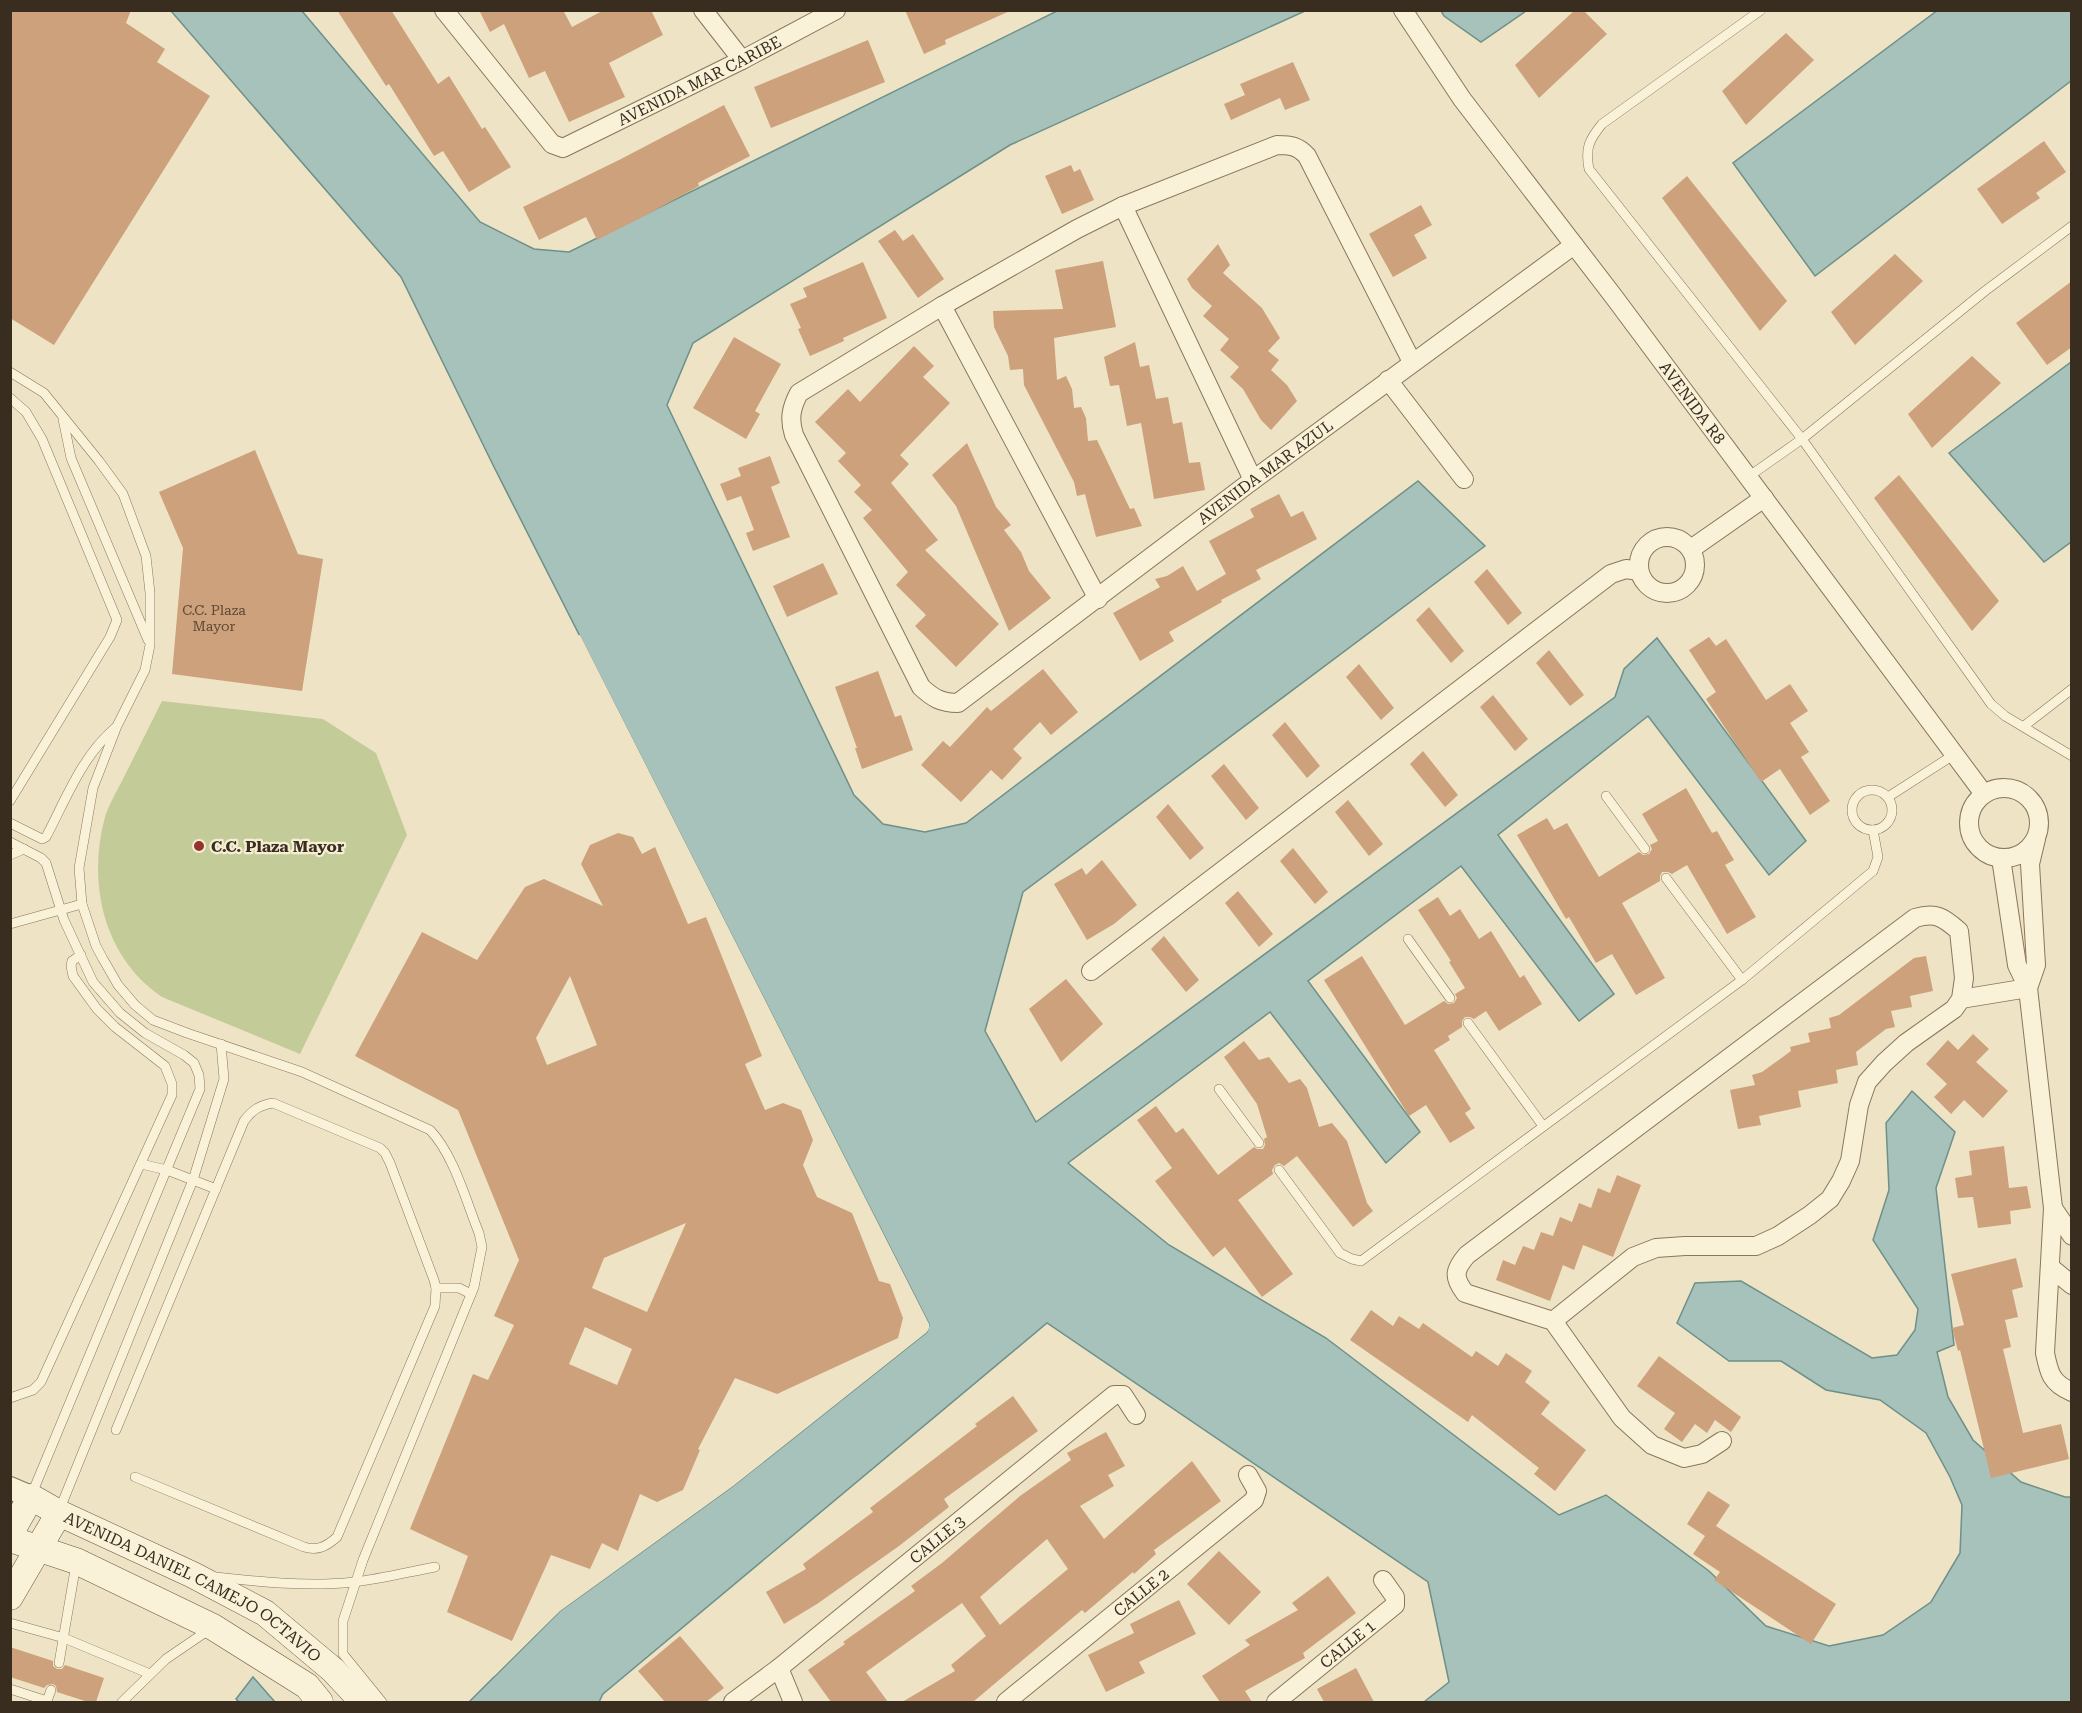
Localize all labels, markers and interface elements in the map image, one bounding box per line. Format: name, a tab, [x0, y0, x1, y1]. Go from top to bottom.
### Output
street label: AVENIDA MAR CARIBE	[615, 32, 785, 130]
street label: AVENIDA R8	[1655, 358, 1729, 448]
street label: AVENIDA MAR AZUL	[1194, 416, 1337, 528]
house number: C.C. Plaza Mayor	[182, 602, 246, 634]
place label: C.C. Plaza Mayor	[211, 837, 344, 856]
marker: C.C. Plaza Mayor	[192, 839, 206, 853]
street label: AVENIDA DANIEL CAMEJO OCTAVIO	[61, 1508, 325, 1666]
street label: CALLE 3	[906, 1511, 969, 1568]
street label: CALLE 2	[1110, 1564, 1173, 1621]
street label: CALLE 1	[1316, 1616, 1379, 1672]

